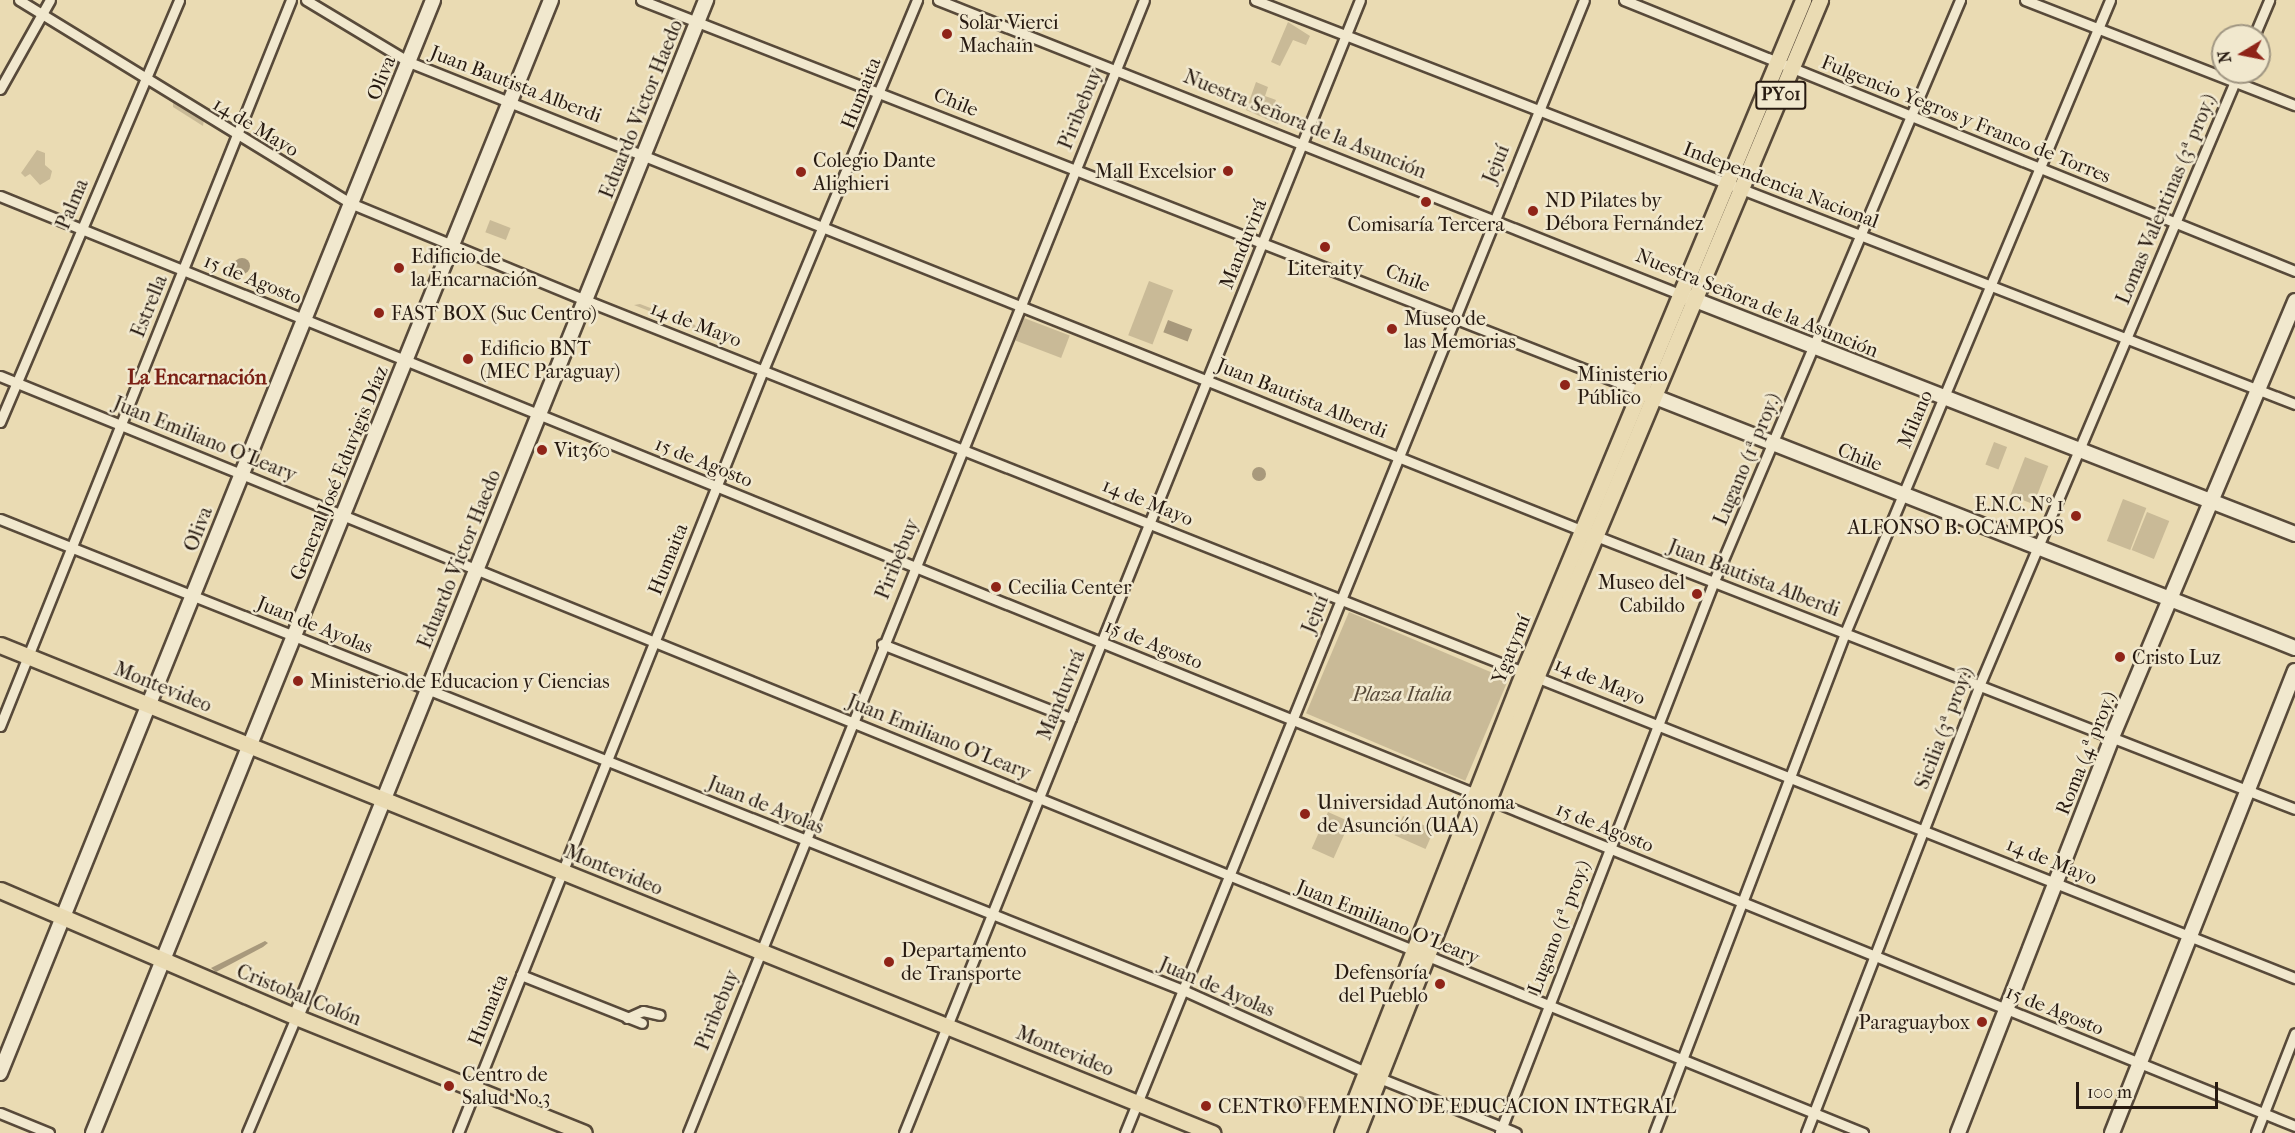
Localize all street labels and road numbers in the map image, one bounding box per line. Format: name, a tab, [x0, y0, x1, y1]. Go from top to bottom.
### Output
street label: Eduardo Victor Haedo	[594, 16, 688, 202]
street label: Juan Bautista Alberdi	[427, 40, 605, 128]
street label: Fulgencio Yegros y Franco de Torres	[1818, 50, 2114, 188]
street label: Oliva	[361, 52, 401, 104]
street label: Humaita	[836, 54, 886, 132]
street label: Nuestra Señora de la Asunción	[1180, 64, 1430, 184]
street label: Piribebuy	[1053, 65, 1107, 153]
road number: PY01	[1754, 80, 1808, 110]
street label: Chile	[930, 82, 982, 122]
street label: Lomas Valentinas (3ª proy.)	[2111, 90, 2221, 308]
street label: 14 de Mayo	[209, 92, 303, 162]
street label: Independencia Nacional	[1680, 137, 1882, 233]
street label: Jejuí	[1478, 141, 1514, 187]
street label: Palma	[51, 175, 93, 233]
street label: Manduvirá	[1214, 196, 1272, 292]
street label: Nuestra Señora de la Asunción	[1632, 243, 1882, 363]
street label: 15 de Agosto	[201, 248, 305, 310]
street label: Chile	[1382, 259, 1434, 297]
street label: Estrella	[126, 271, 172, 341]
street label: 14 de Mayo	[647, 296, 745, 352]
street label: Juan Bautista Alberdi	[1213, 353, 1391, 443]
street label: General José Eduvigis Díaz	[285, 362, 393, 584]
street label: Milano	[1892, 386, 1938, 452]
street label: Lugano (1ª proy.)	[1708, 389, 1786, 529]
street label: Juan Emiliano O'Leary	[110, 391, 300, 487]
street label: 15 de Agosto	[652, 431, 756, 493]
street label: Chile	[1834, 438, 1886, 476]
street label: Eduardo Victor Haedo	[412, 466, 506, 652]
street label: 14 de Mayo	[1099, 473, 1197, 531]
street label: Oliva	[179, 503, 217, 555]
street label: Piribebuy	[870, 515, 924, 603]
street label: Humaita	[643, 520, 693, 598]
street label: Juan Bautista Alberdi	[1665, 534, 1843, 622]
street label: Juan de Ayolas	[253, 591, 377, 659]
street label: Jejuí	[1297, 591, 1333, 637]
street label: Ygatymí	[1486, 611, 1536, 687]
street label: 15 de Agosto	[1102, 613, 1206, 675]
street label: Manduvirá	[1032, 647, 1090, 743]
street label: 14 de Mayo	[1551, 652, 1649, 710]
street label: Montevideo	[111, 657, 215, 717]
street label: Sicilia (3ª proy.)	[1910, 663, 1978, 793]
street label: Roma (4ª proy.)	[2050, 688, 2122, 818]
street label: Juan Emiliano O'Leary	[844, 689, 1034, 785]
street label: Juan de Ayolas	[704, 771, 828, 839]
street label: 15 de Agosto	[1553, 796, 1657, 858]
street label: 14 de Mayo	[2003, 832, 2101, 890]
street label: Montevideo	[562, 840, 666, 900]
street label: Lugano (1ª proy.)	[1522, 857, 1596, 997]
street label: Juan Emiliano O'Leary	[1293, 874, 1483, 970]
street label: Juan de Ayolas	[1156, 952, 1278, 1022]
street label: Cristobal Colón	[233, 959, 365, 1031]
street label: Piribebuy	[690, 966, 744, 1054]
street label: Humaita	[463, 971, 513, 1049]
street label: 15 de Agosto	[2003, 979, 2107, 1041]
street label: Montevideo	[1013, 1021, 1117, 1081]

